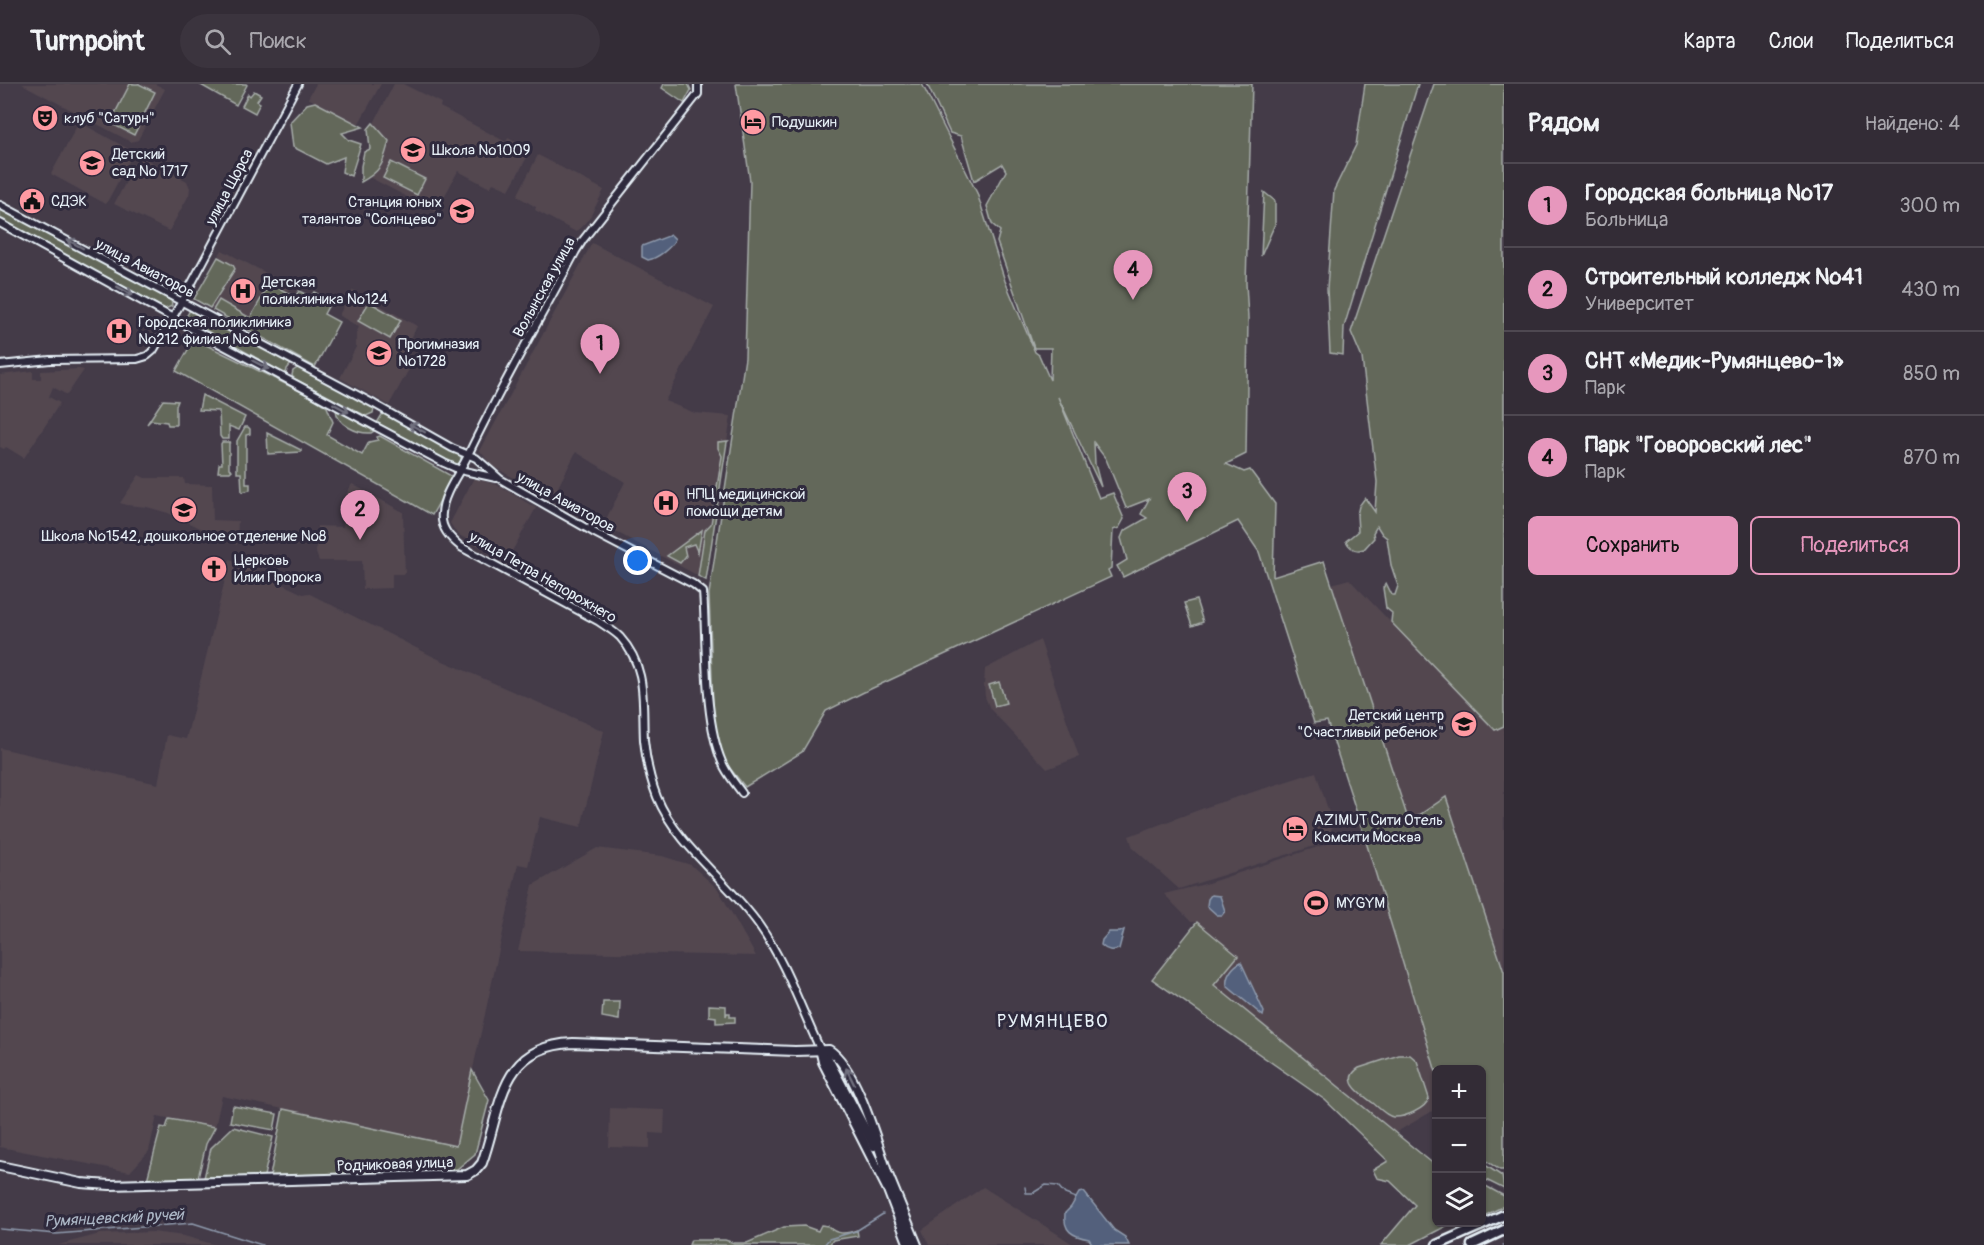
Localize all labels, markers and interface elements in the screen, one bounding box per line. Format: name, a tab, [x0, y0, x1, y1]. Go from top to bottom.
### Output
search box	[180, 14, 600, 68]
text: Turnpoint	[30, 24, 144, 59]
icon: search	[201, 25, 234, 58]
text: Поиск	[249, 27, 307, 55]
text: Карта	[1683, 28, 1735, 55]
text: Слои	[1768, 28, 1813, 55]
text: Поделиться	[1846, 28, 1954, 55]
theatre icon: клуб "Сатурн"	[30, 103, 60, 133]
hotel icon: Подушкин	[738, 107, 768, 137]
text: Рядом	[1528, 107, 1600, 139]
place label: клуб "Сатурн"	[64, 109, 155, 128]
text: Найдено: 4	[1865, 111, 1960, 136]
place label: Подушкин	[772, 113, 837, 132]
school or university icon: Школа №1009	[398, 135, 428, 165]
place label: Школа №1009	[432, 141, 530, 160]
place label: Детский сад № 1717	[111, 145, 188, 181]
street label: улица Щорса	[201, 146, 257, 230]
school or university icon: Детский сад № 1717	[77, 148, 107, 178]
text: Городская больница №17	[1585, 179, 1833, 207]
public building icon: СДЭК	[17, 186, 47, 216]
place label: СДЭК	[51, 192, 87, 211]
place label: Станция юных талантов "Солнцево"	[302, 193, 442, 229]
text: 1	[1544, 193, 1551, 218]
text: 300 m	[1899, 193, 1960, 218]
school or university icon: Станция юных талантов "Солнцево"	[447, 196, 477, 226]
text: Больница	[1585, 207, 1668, 232]
street label: улица Авиаторов	[91, 234, 198, 303]
street label: Волынская улица	[509, 234, 580, 341]
one-way arrow	[66, 238, 84, 249]
pin: 4	[1114, 250, 1152, 300]
text: Строительный колледж №41	[1585, 263, 1863, 291]
place label: Детская поликлиника №124	[261, 273, 388, 309]
hospital icon: Детская поликлиника №124	[228, 276, 258, 306]
text: 2	[1542, 277, 1553, 302]
text: 430 m	[1901, 277, 1960, 302]
one-way arrow	[116, 285, 133, 297]
text: Университет	[1585, 291, 1694, 316]
place label: Городская поликлиника №212 филиал №6	[138, 313, 291, 349]
hospital icon: Городская поликлиника №212 филиал №6	[104, 316, 134, 346]
pin: 1	[580, 324, 620, 374]
place label: Прогимназия №1728	[398, 335, 479, 371]
school or university icon: Прогимназия №1728	[364, 338, 394, 368]
text: СНТ «Медик-Румянцево-1»	[1585, 347, 1843, 375]
one-way arrow	[252, 360, 270, 371]
text: 3	[1542, 361, 1553, 386]
text: 850 m	[1903, 361, 1960, 386]
text: Парк	[1585, 375, 1626, 400]
one-way arrow	[332, 402, 349, 414]
one-way arrow	[409, 422, 426, 434]
text: Парк "Говоровский лес"	[1585, 431, 1812, 459]
text: 4	[1542, 445, 1553, 470]
text: 870 m	[1904, 445, 1960, 470]
text: Парк	[1585, 459, 1626, 484]
street label: улица Авиаторов	[512, 467, 618, 537]
pin: 3	[1168, 472, 1206, 522]
place label: НПЦ медицинской помощи детям	[686, 485, 806, 521]
hospital icon: НПЦ медицинской помощи детям	[651, 488, 681, 518]
pin: 2	[340, 490, 380, 540]
school or university icon: Школа №1542, дошкольное отделение №8	[169, 495, 199, 525]
button: Сохранить	[1528, 516, 1738, 575]
button: Поделиться	[1750, 516, 1960, 575]
place label: Школа №1542, дошкольное отделение №8	[42, 527, 327, 546]
street label: улица Петра Непорожнего	[465, 527, 620, 627]
your location	[623, 546, 652, 575]
place label: Церковь Илии Пророка	[234, 551, 322, 587]
church icon: Церковь Илии Пророка	[199, 554, 229, 584]
place label: Детский центр "Счастливый ребенок"	[1297, 706, 1444, 742]
school or university icon: Детский центр "Счастливый ребенок"	[1449, 709, 1479, 739]
place label: AZIMUT Сити Отель Комсити Москва	[1314, 811, 1443, 847]
hotel icon: AZIMUT Сити Отель Комсити Москва	[1280, 814, 1310, 844]
sports icon: MYGYM	[1301, 888, 1331, 918]
place label: MYGYM	[1336, 894, 1385, 913]
district label: РУМЯНЦЕВО	[997, 1010, 1109, 1033]
map controls	[1432, 1065, 1486, 1227]
button: +	[1432, 1065, 1486, 1119]
one-way arrow	[843, 1067, 855, 1085]
button: −	[1432, 1119, 1486, 1173]
street label: Родниковая улица	[336, 1153, 454, 1176]
button: layers	[1432, 1173, 1486, 1227]
water label: Румянцевский ручей	[44, 1204, 185, 1232]

